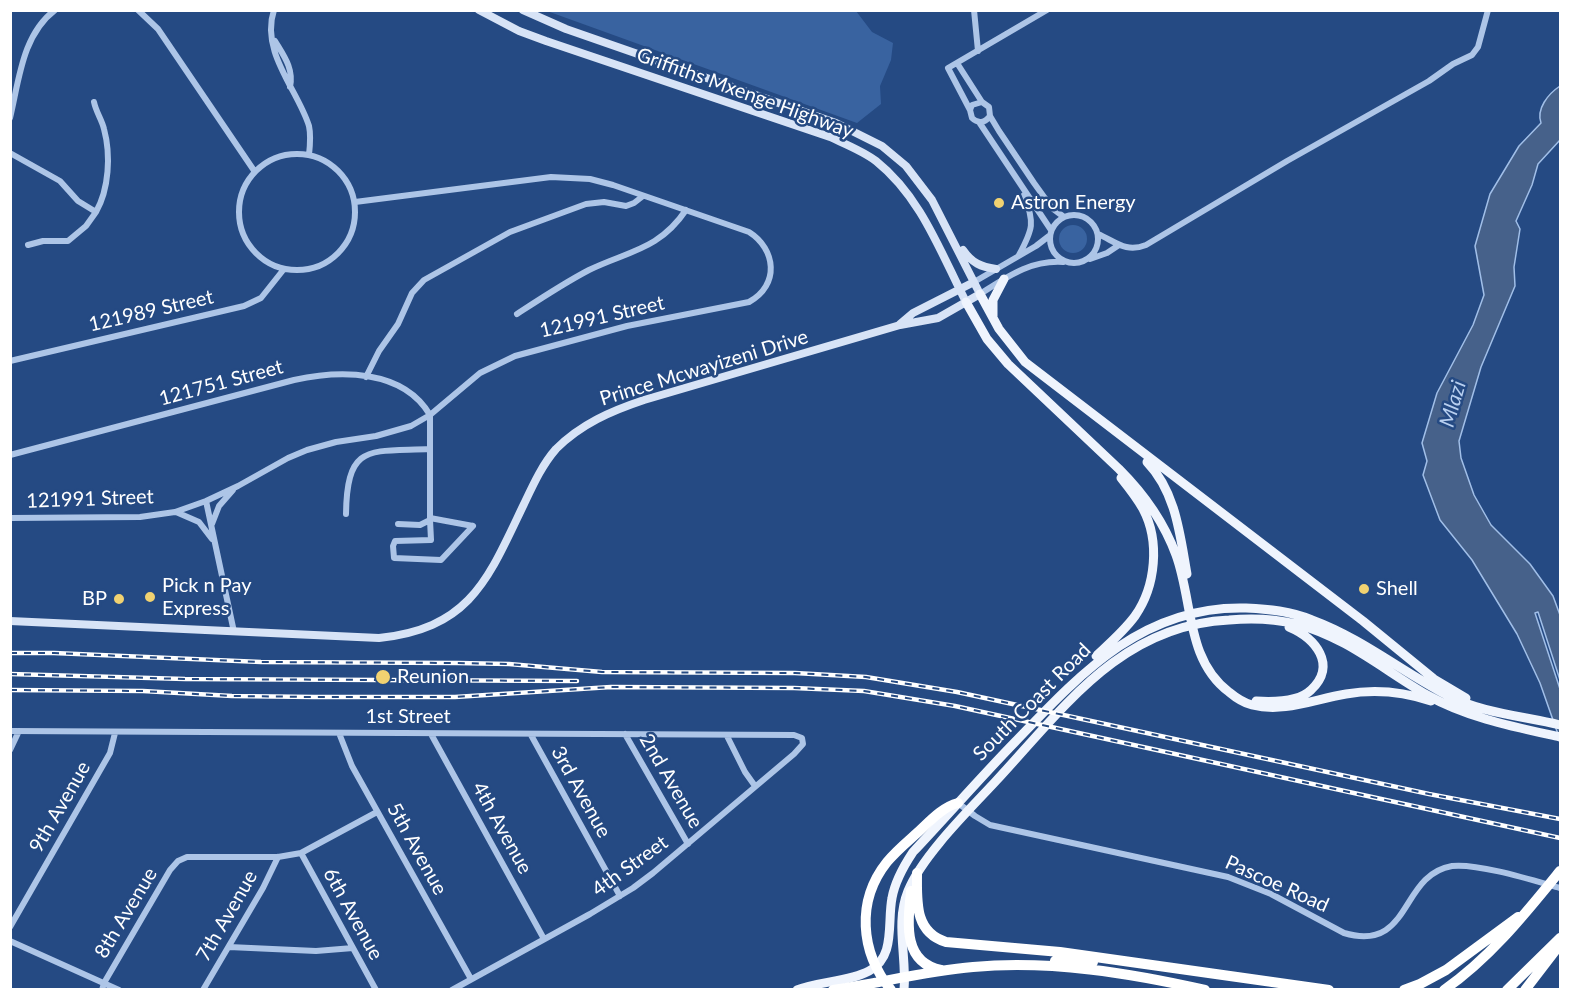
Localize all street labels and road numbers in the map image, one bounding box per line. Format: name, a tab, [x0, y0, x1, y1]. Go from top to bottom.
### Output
street label: Griffiths Mxenge Highway	[633, 43, 857, 143]
street label: 121989 Street	[86, 285, 216, 337]
street label: 121991 Street	[537, 291, 667, 343]
street label: Prince Mcwayizeni Drive	[597, 325, 811, 411]
street label: 121751 Street	[156, 355, 286, 411]
street label: 121991 Street	[26, 485, 154, 513]
street label: South Coast Road	[968, 638, 1096, 766]
street label: 1st Street	[365, 705, 451, 729]
street label: 2nd Avenue	[634, 729, 708, 833]
street label: 3rd Avenue	[546, 742, 616, 842]
street label: 9th Avenue	[24, 757, 96, 857]
street label: 4th Avenue	[467, 778, 537, 878]
street label: 5th Avenue	[382, 799, 452, 899]
street label: 4th Street	[587, 831, 673, 901]
street label: Pascoe Road	[1221, 850, 1333, 918]
street label: 8th Avenue	[90, 863, 162, 963]
street label: 6th Avenue	[318, 864, 388, 964]
street label: 7th Avenue	[191, 866, 263, 966]

